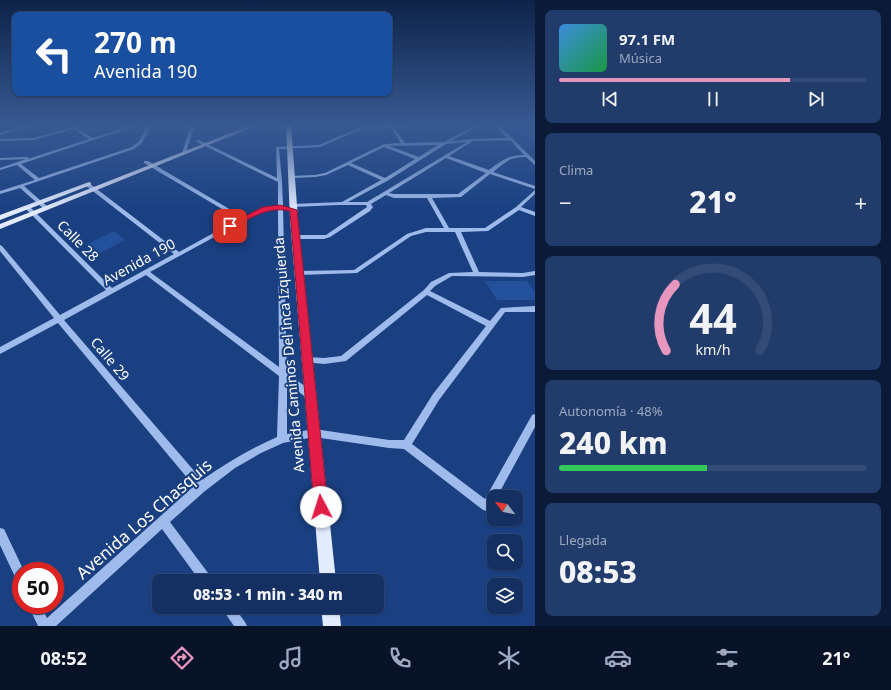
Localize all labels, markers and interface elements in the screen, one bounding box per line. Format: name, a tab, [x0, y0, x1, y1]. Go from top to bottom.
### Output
text: 270 m	[94, 23, 177, 61]
icon: left	[28, 28, 80, 80]
text: 97.1 FM	[619, 29, 675, 49]
text: Música	[619, 49, 662, 67]
text: Avenida 190	[94, 59, 197, 83]
icon: previous	[599, 88, 621, 110]
icon: pause	[702, 88, 724, 110]
icon: next	[805, 88, 827, 110]
text: Clima	[559, 161, 593, 179]
text: 21°	[689, 181, 737, 222]
text: −	[559, 187, 572, 217]
text: +	[854, 187, 867, 217]
pin	[213, 209, 247, 243]
icon: arrive	[219, 215, 241, 237]
street label: Calle 28	[53, 216, 103, 266]
street label: Avenida 190	[99, 234, 179, 289]
street label: Avenida Caminos Del Inca Izquierda	[269, 237, 308, 474]
text: 44	[689, 290, 737, 346]
street label: Calle 29	[87, 333, 134, 385]
text: km/h	[695, 340, 731, 359]
text: Autonomía · 48%	[559, 402, 663, 420]
text: 240 km	[559, 422, 668, 463]
street label: Avenida Los Chasquis	[71, 453, 216, 584]
position arrow	[300, 486, 342, 528]
north arrow	[487, 490, 523, 526]
map controls	[487, 490, 523, 614]
text: Llegada	[559, 531, 607, 549]
button: search	[487, 534, 523, 570]
text: 08:53	[559, 551, 637, 592]
speed limit sign: 50	[12, 562, 64, 614]
button: layers	[487, 578, 523, 614]
text: 08:53 · 1 min · 340 m	[193, 584, 343, 604]
icon: directions	[168, 644, 196, 672]
icon: music	[277, 644, 305, 672]
icon: phone	[386, 644, 414, 672]
icon: climate	[495, 644, 523, 672]
icon: car	[604, 644, 632, 672]
icon: filters	[713, 644, 741, 672]
text: 08:52	[41, 646, 87, 670]
text: 21°	[822, 646, 850, 670]

